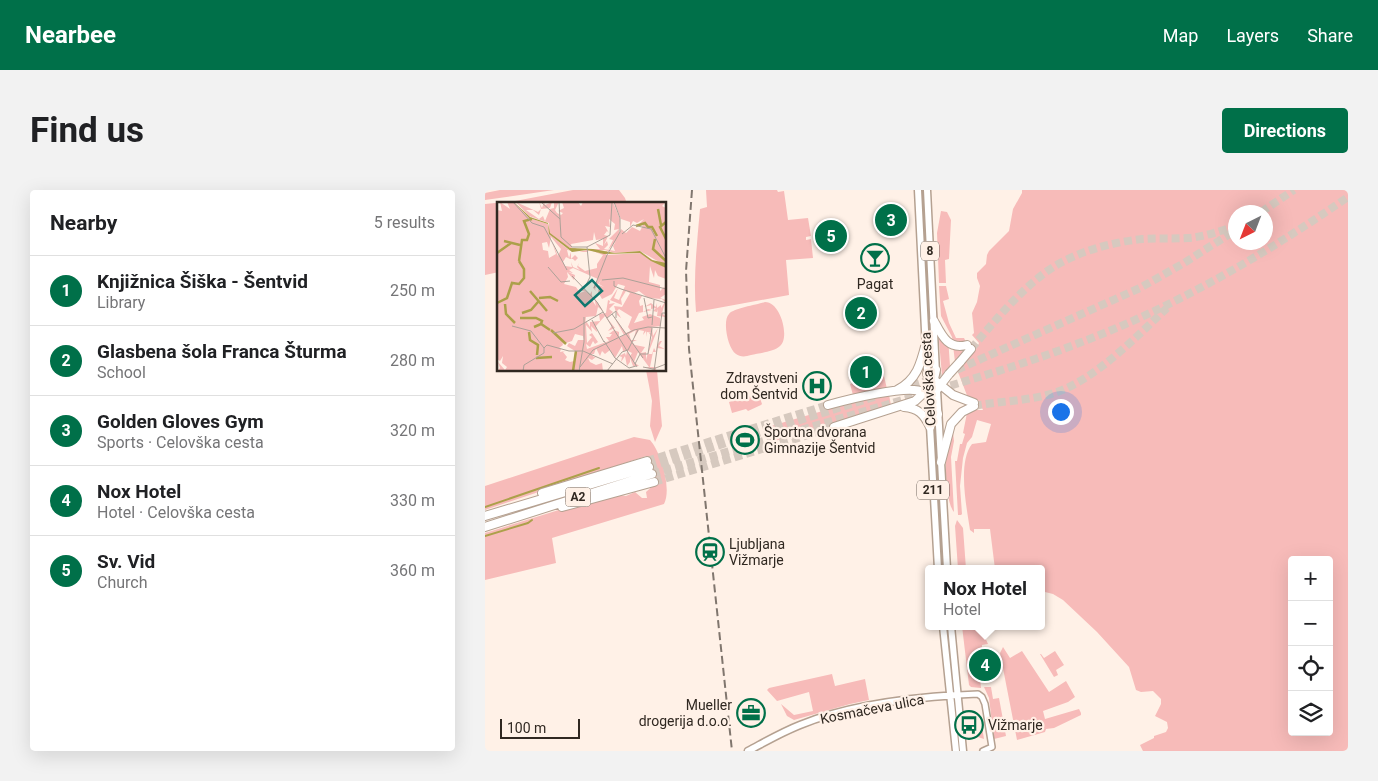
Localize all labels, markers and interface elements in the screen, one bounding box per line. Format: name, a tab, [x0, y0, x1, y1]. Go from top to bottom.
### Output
text: Nearbee	[25, 21, 116, 49]
text: Map	[1163, 25, 1198, 46]
text: Layers	[1226, 25, 1279, 46]
text: Share	[1307, 25, 1353, 46]
button: Directions	[1222, 108, 1348, 153]
text: Find us	[30, 110, 144, 151]
pin: 3	[875, 201, 907, 239]
inset map	[497, 202, 666, 371]
north arrow	[1228, 205, 1273, 250]
text: Nearby	[50, 211, 117, 235]
text: 5 results	[374, 213, 435, 232]
pin: 5	[815, 217, 847, 255]
road number: 8	[921, 241, 939, 260]
bar icon: Pagat	[860, 243, 890, 273]
text: Knjižnica Šiška - Šentvid	[97, 270, 308, 293]
place label: Pagat	[857, 276, 894, 292]
text: 1	[61, 281, 71, 300]
text: 250 m	[390, 281, 435, 300]
text: Library	[97, 293, 145, 312]
pin: 2	[845, 294, 877, 332]
street label: Celovška cesta	[918, 332, 938, 426]
text: Glasbena šola Franca Šturma	[97, 340, 347, 363]
text: 2	[61, 351, 71, 370]
text: 280 m	[390, 351, 435, 370]
pin: 1	[850, 353, 882, 391]
text: School	[97, 363, 146, 382]
place label: Zdravstveni dom Šentvid	[720, 370, 798, 402]
hospital icon: Zdravstveni dom Šentvid	[802, 371, 832, 401]
your location	[1048, 399, 1074, 425]
text: Golden Gloves Gym	[97, 410, 264, 433]
text: 3	[61, 421, 71, 440]
text: 320 m	[390, 421, 435, 440]
place label: Športna dvorana Gimnazije Šentvid	[764, 423, 875, 456]
sports icon: Športna dvorana Gimnazije Šentvid	[730, 425, 760, 455]
text: Sports · Celovška cesta	[97, 433, 264, 452]
text: Nox Hotel	[97, 480, 181, 503]
road number: 211	[917, 480, 949, 500]
road number: A2	[565, 488, 591, 506]
text: 4	[61, 491, 71, 510]
text: 330 m	[390, 491, 435, 510]
text: Hotel · Celovška cesta	[97, 503, 255, 522]
place label: Ljubljana Vižmarje	[729, 536, 785, 568]
station icon: Ljubljana Vižmarje	[695, 537, 725, 567]
text: Sv. Vid	[97, 550, 155, 573]
map controls	[1288, 556, 1333, 736]
button: +	[1288, 556, 1333, 601]
text: 5	[61, 561, 71, 580]
text: 360 m	[390, 561, 435, 580]
popup	[925, 565, 1045, 630]
text: Church	[97, 573, 148, 592]
text: Nox Hotel	[943, 577, 1027, 600]
text: Hotel	[943, 600, 981, 619]
button: −	[1288, 601, 1333, 646]
pin: 4	[969, 646, 1001, 684]
button: locate	[1288, 646, 1333, 691]
street label: Kosmačeva ulica	[819, 691, 925, 727]
button: layers	[1288, 691, 1333, 736]
place label: Mueller drogerija d.o.o.	[639, 697, 732, 729]
office icon: Mueller drogerija d.o.o.	[736, 698, 766, 728]
bus stop icon: Vižmarje	[954, 710, 984, 740]
scale bar	[500, 716, 580, 739]
place label: Vižmarje	[988, 717, 1043, 733]
text: 100 m	[507, 720, 546, 736]

